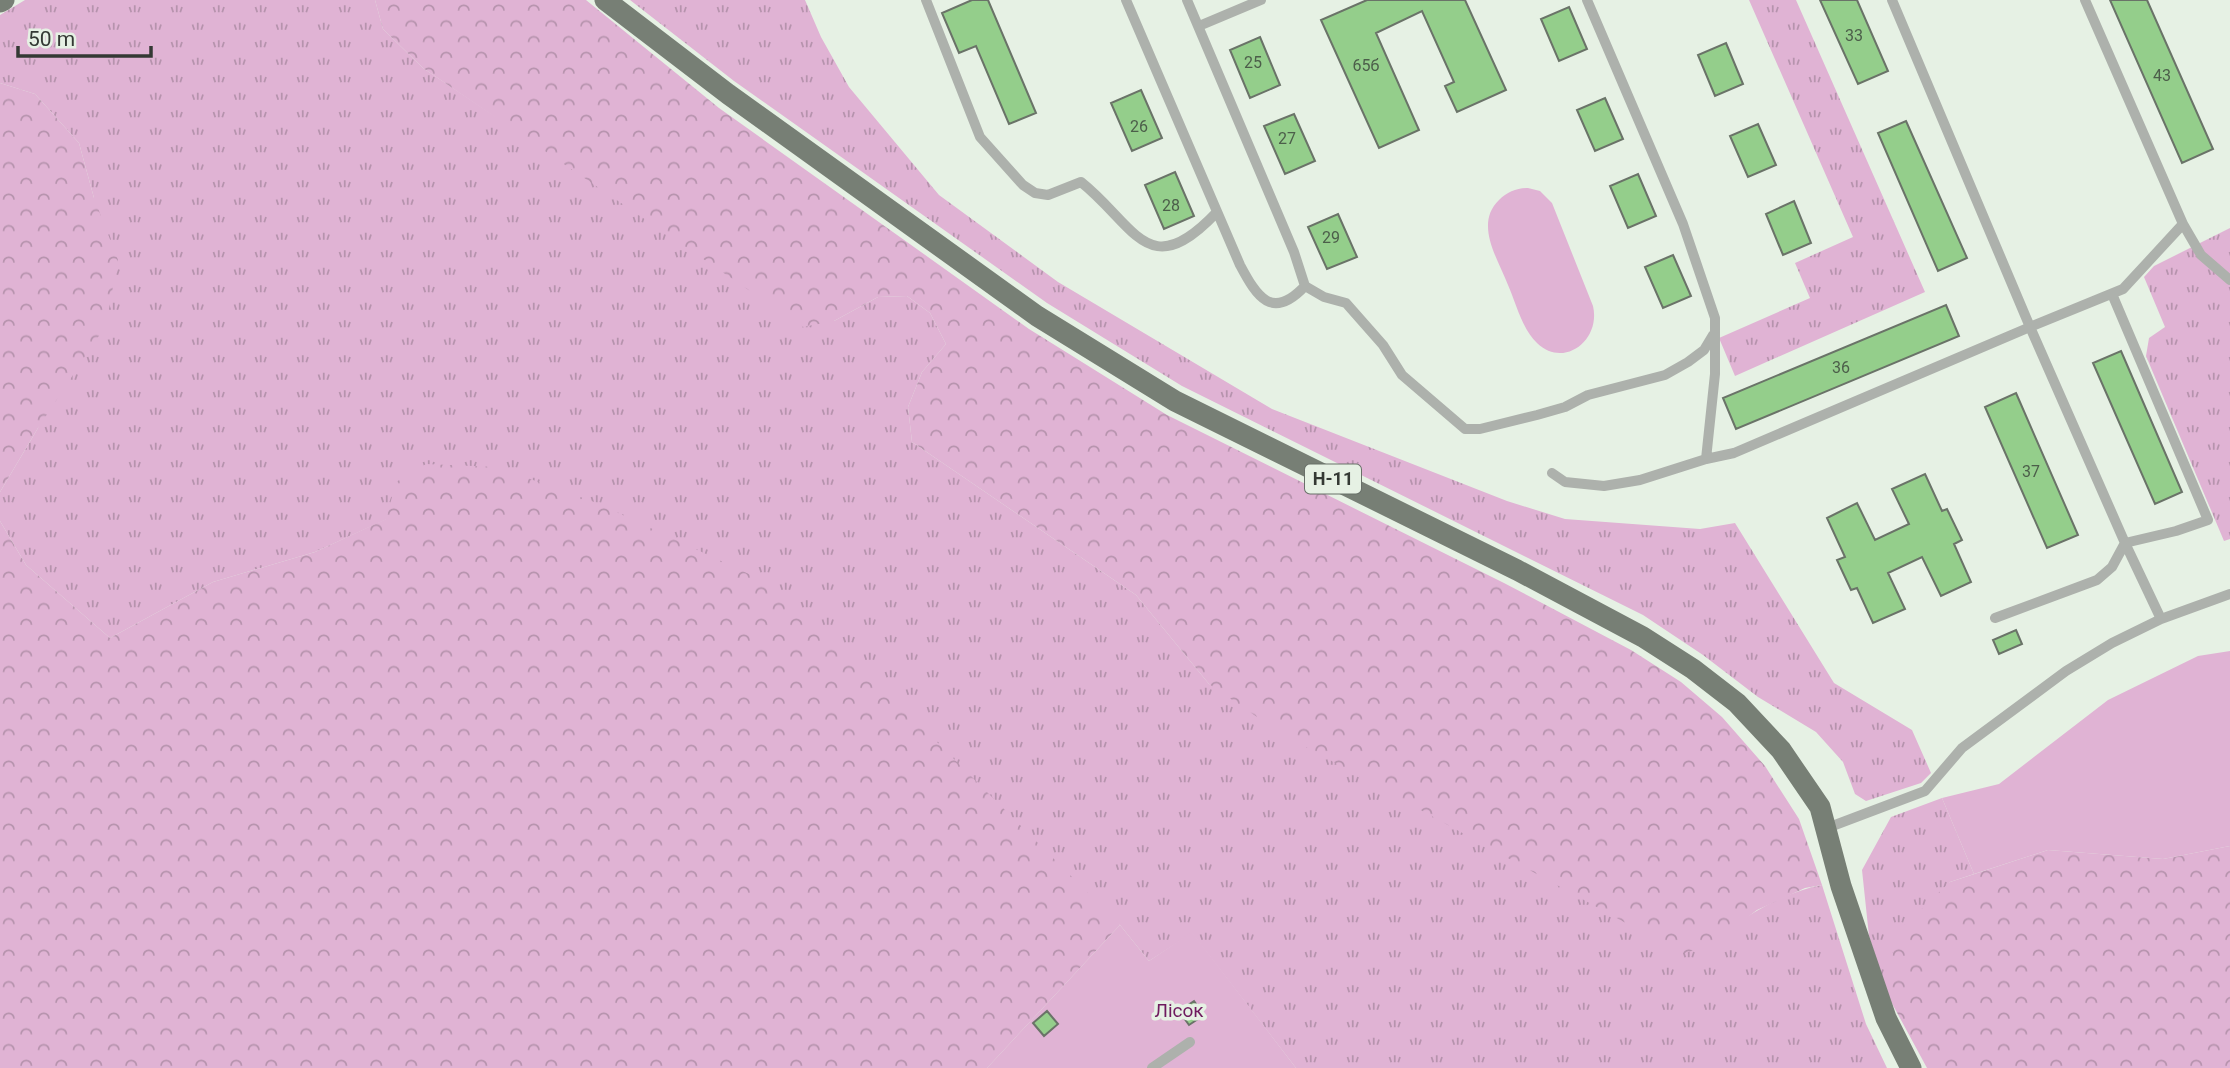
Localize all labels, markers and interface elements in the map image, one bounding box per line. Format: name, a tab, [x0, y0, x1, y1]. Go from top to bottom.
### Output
scale bar	[18, 14, 150, 58]
house number: 33	[1845, 26, 1863, 45]
text: 50 m	[28, 27, 75, 51]
house number: 25	[1244, 53, 1262, 72]
house number: 65б	[1353, 56, 1380, 75]
house number: 43	[2153, 66, 2171, 85]
house number: 26	[1130, 117, 1148, 136]
house number: 27	[1278, 129, 1296, 148]
house number: 28	[1162, 196, 1180, 215]
house number: 29	[1322, 228, 1340, 247]
house number: 36	[1832, 358, 1850, 377]
house number: 37	[2022, 462, 2040, 481]
road number: Н-11	[1305, 464, 1361, 494]
park label: Лісок	[1154, 999, 1204, 1022]

